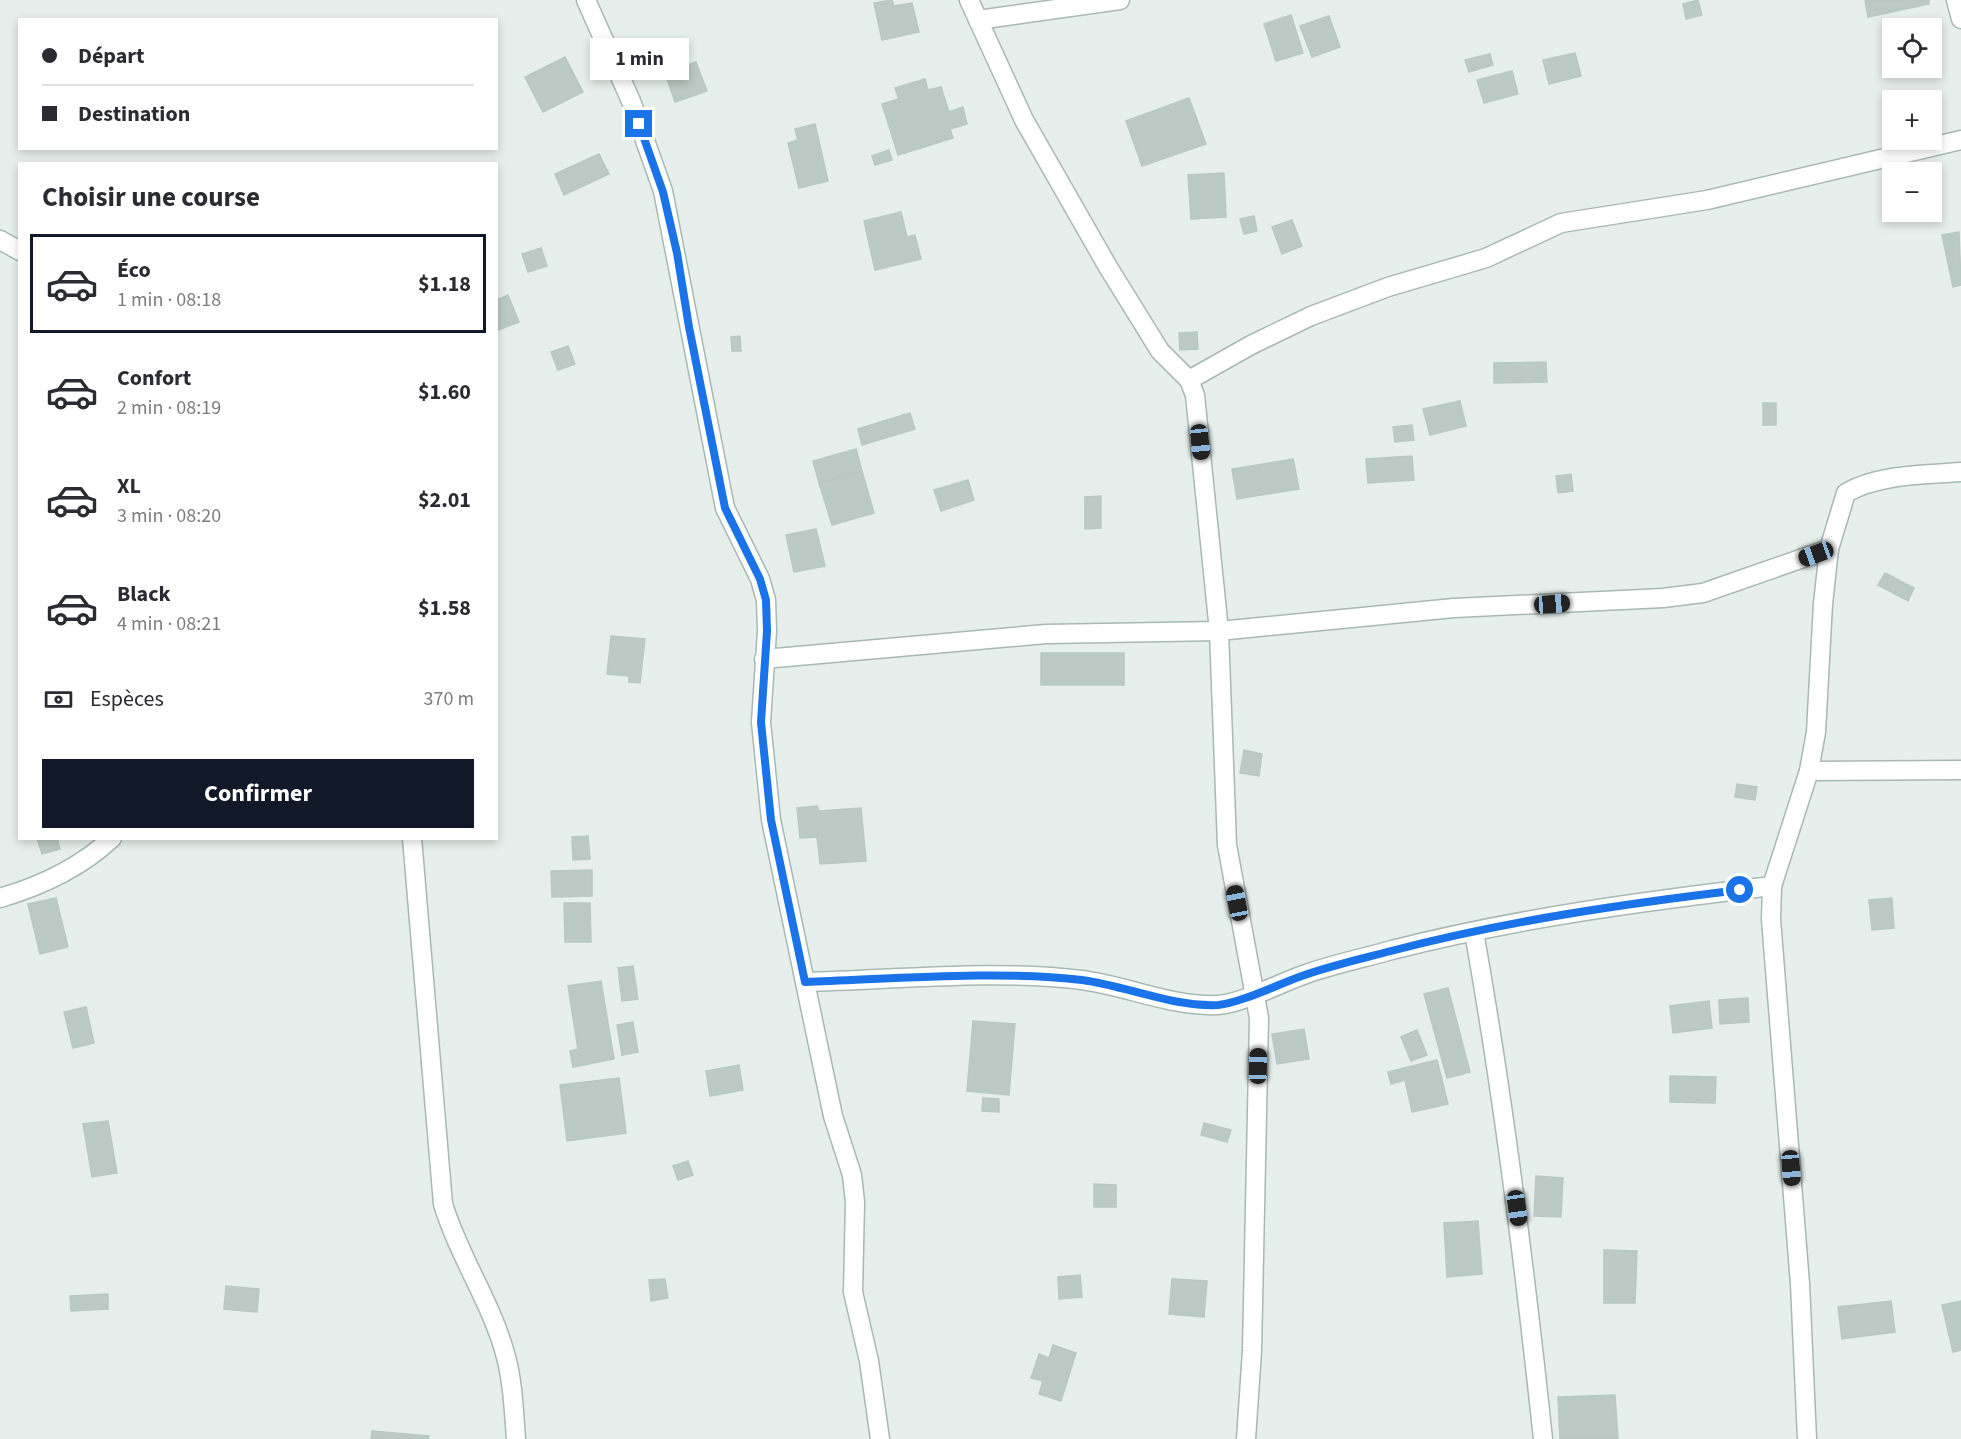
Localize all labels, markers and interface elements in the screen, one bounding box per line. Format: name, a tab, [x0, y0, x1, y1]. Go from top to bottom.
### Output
map controls	[1882, 18, 1942, 222]
button: locate	[1882, 18, 1942, 78]
callout: 1 min	[590, 37, 688, 79]
text: Départ	[78, 40, 145, 72]
text: 1 min	[615, 45, 664, 73]
button: +	[1882, 90, 1942, 150]
text: Destination	[78, 98, 190, 130]
route end	[625, 110, 652, 137]
button: −	[1882, 162, 1942, 222]
text: Choisir une course	[42, 178, 260, 217]
text: Éco	[117, 254, 151, 286]
icon: car	[45, 257, 99, 311]
text: $1.18	[418, 268, 471, 300]
text: 1 min · 08:18	[117, 286, 221, 314]
text: Confort	[117, 362, 191, 394]
icon: car	[45, 365, 99, 419]
text: $1.60	[418, 376, 471, 408]
text: 2 min · 08:19	[117, 394, 221, 422]
car	[1189, 423, 1211, 461]
text: XL	[117, 470, 141, 502]
icon: car	[45, 473, 99, 527]
text: $2.01	[418, 484, 471, 516]
text: 3 min · 08:20	[117, 502, 221, 530]
car	[1796, 539, 1836, 569]
text: Black	[117, 578, 171, 610]
icon: car	[45, 581, 99, 635]
text: $1.58	[418, 592, 471, 624]
car	[1533, 594, 1571, 614]
text: 4 min · 08:21	[117, 610, 221, 638]
icon: cash	[42, 683, 75, 716]
text: Espèces	[90, 683, 164, 715]
text: 370 m	[424, 685, 474, 713]
button: Confirmer	[42, 759, 474, 828]
route start	[1726, 876, 1753, 903]
car	[1225, 884, 1249, 922]
car	[1249, 1048, 1267, 1084]
car	[1780, 1149, 1802, 1187]
car	[1506, 1189, 1528, 1227]

